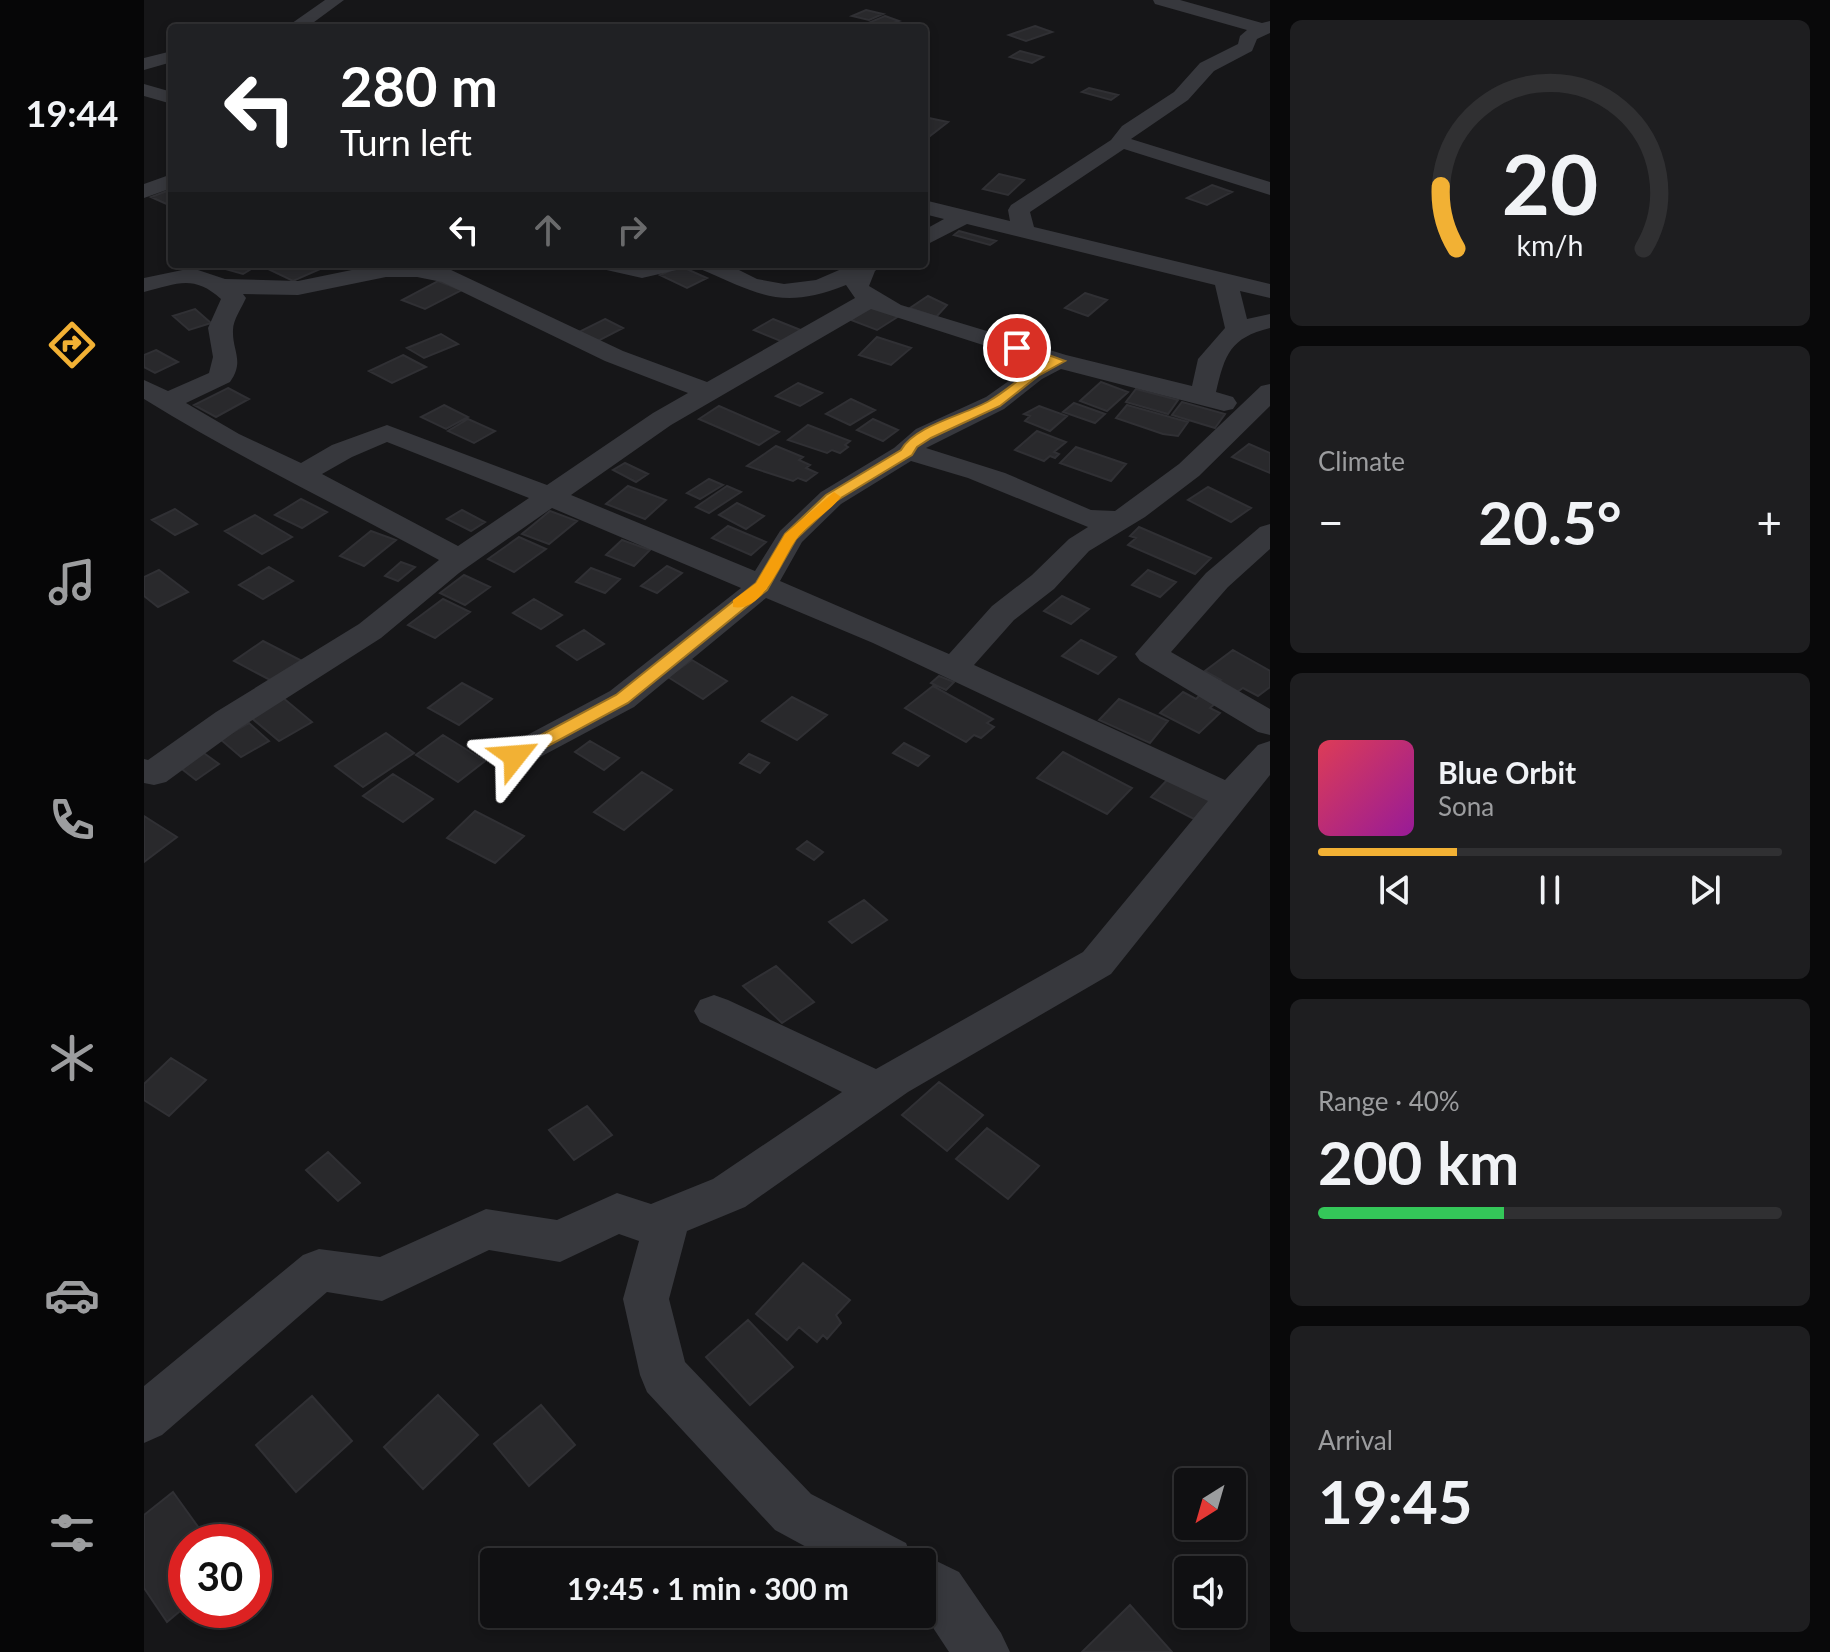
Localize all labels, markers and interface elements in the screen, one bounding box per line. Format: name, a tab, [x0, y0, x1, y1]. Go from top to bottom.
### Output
text: 280 m	[340, 52, 498, 119]
icon: left	[208, 56, 312, 160]
text: 19:44	[26, 91, 118, 135]
text: Turn left	[340, 120, 472, 164]
text: 20	[1502, 133, 1598, 233]
icon: left	[442, 208, 486, 252]
icon: ahead	[526, 208, 570, 252]
icon: right	[610, 208, 654, 252]
text: km/h	[1517, 228, 1583, 262]
pin	[983, 314, 1051, 382]
icon: directions	[44, 317, 100, 373]
icon: arrive	[995, 326, 1039, 370]
text: Climate	[1318, 445, 1405, 477]
text: 20.5°	[1478, 486, 1622, 558]
text: −	[1318, 496, 1344, 548]
text: +	[1756, 496, 1782, 548]
icon: music	[44, 554, 100, 610]
position arrow	[473, 714, 557, 798]
text: Blue Orbit	[1438, 754, 1576, 790]
text: Sona	[1438, 790, 1494, 822]
icon: phone	[44, 792, 100, 848]
icon: previous	[1373, 868, 1417, 912]
icon: pause	[1528, 868, 1572, 912]
icon: next	[1683, 868, 1727, 912]
icon: climate	[44, 1030, 100, 1086]
text: Range · 40%	[1318, 1085, 1460, 1117]
text: 200 km	[1318, 1126, 1519, 1198]
icon: car	[44, 1267, 100, 1323]
text: Arrival	[1318, 1424, 1393, 1456]
text: 19:45	[1318, 1465, 1473, 1537]
north arrow	[1174, 1468, 1246, 1540]
map controls	[1174, 1468, 1246, 1628]
icon: filters	[44, 1505, 100, 1561]
speed limit sign: 30	[168, 1524, 272, 1628]
button: sound	[1174, 1556, 1246, 1628]
text: 19:45 · 1 min · 300 m	[567, 1570, 849, 1606]

